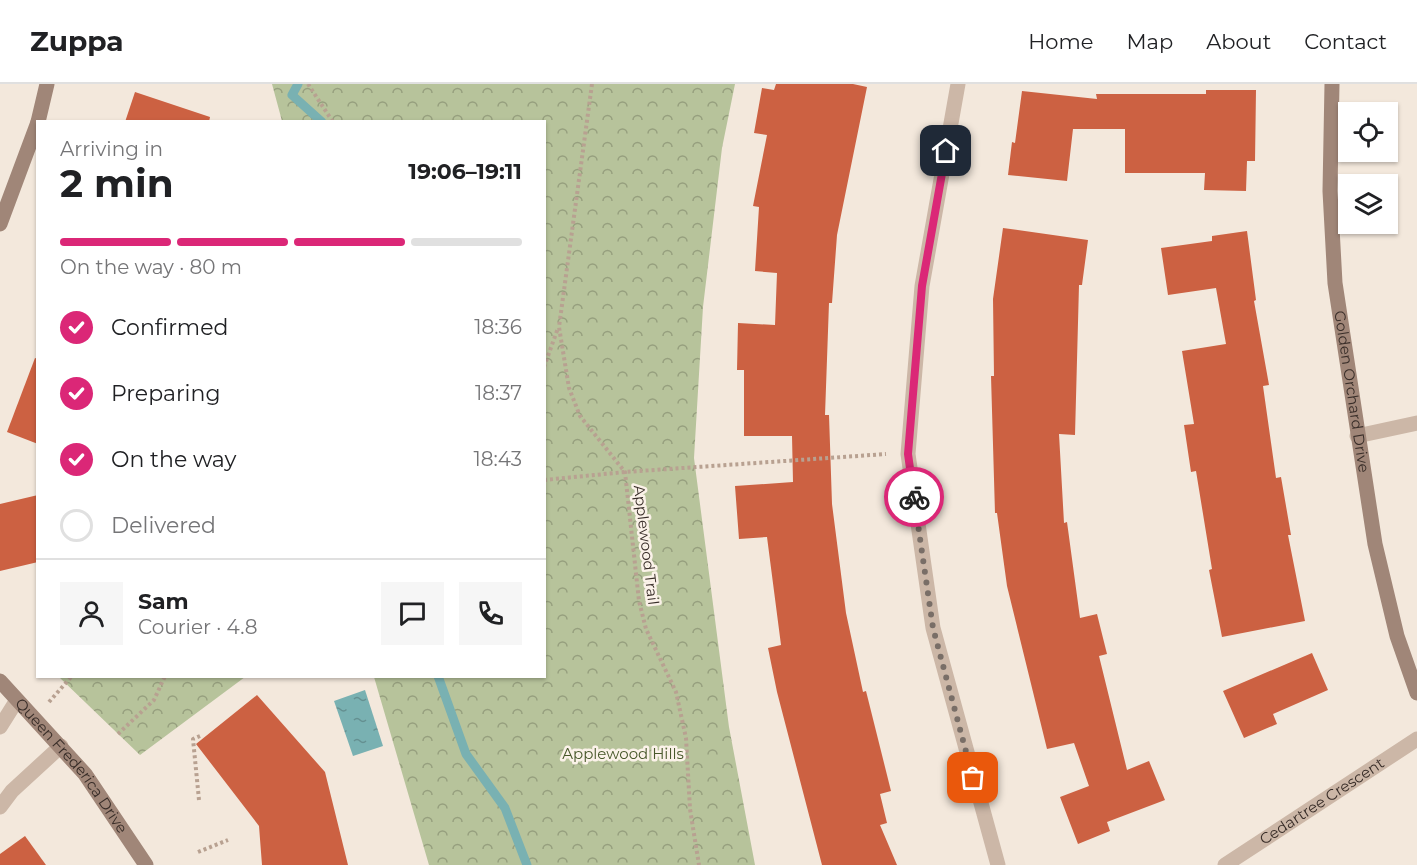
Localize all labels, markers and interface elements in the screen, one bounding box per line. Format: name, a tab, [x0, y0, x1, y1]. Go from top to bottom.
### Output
text: Zuppa	[30, 24, 124, 58]
text: Home	[1028, 29, 1093, 54]
text: Map	[1126, 29, 1173, 54]
text: About	[1206, 29, 1271, 54]
text: Contact	[1304, 29, 1387, 54]
map controls	[1338, 102, 1398, 234]
button: locate	[1338, 102, 1398, 162]
pin	[920, 125, 971, 176]
icon: home	[929, 134, 962, 167]
text: Arriving in	[60, 137, 163, 161]
text: 19:06–19:11	[408, 158, 522, 185]
text: 2 min	[60, 159, 174, 207]
button: layers	[1338, 174, 1398, 234]
text: On the way · 80 m	[60, 255, 242, 279]
street label: Golden Orchard Drive	[1330, 309, 1374, 474]
icon: check	[60, 311, 93, 344]
text: Confirmed	[111, 314, 228, 341]
text: 18:36	[474, 315, 522, 339]
icon: check	[60, 377, 93, 410]
text: Preparing	[111, 380, 220, 407]
text: 18:37	[475, 381, 522, 405]
icon: check	[60, 443, 93, 476]
text: On the way	[111, 446, 236, 473]
text: 18:43	[474, 447, 522, 471]
courier	[884, 467, 944, 527]
icon: bike	[898, 481, 931, 514]
street label: Applewood Trail	[630, 484, 663, 606]
text: Delivered	[111, 512, 216, 539]
button: person	[60, 582, 123, 645]
button: chat	[381, 582, 444, 645]
button: phone	[459, 582, 522, 645]
text: Sam	[138, 588, 189, 615]
text: Courier · 4.8	[138, 615, 257, 639]
street label: Queen Frederica Drive	[11, 694, 132, 837]
park label: Applewood Hills	[562, 744, 684, 763]
pin	[947, 752, 998, 803]
street label: Cedartree Crescent	[1256, 753, 1388, 849]
icon: bag	[956, 761, 989, 794]

